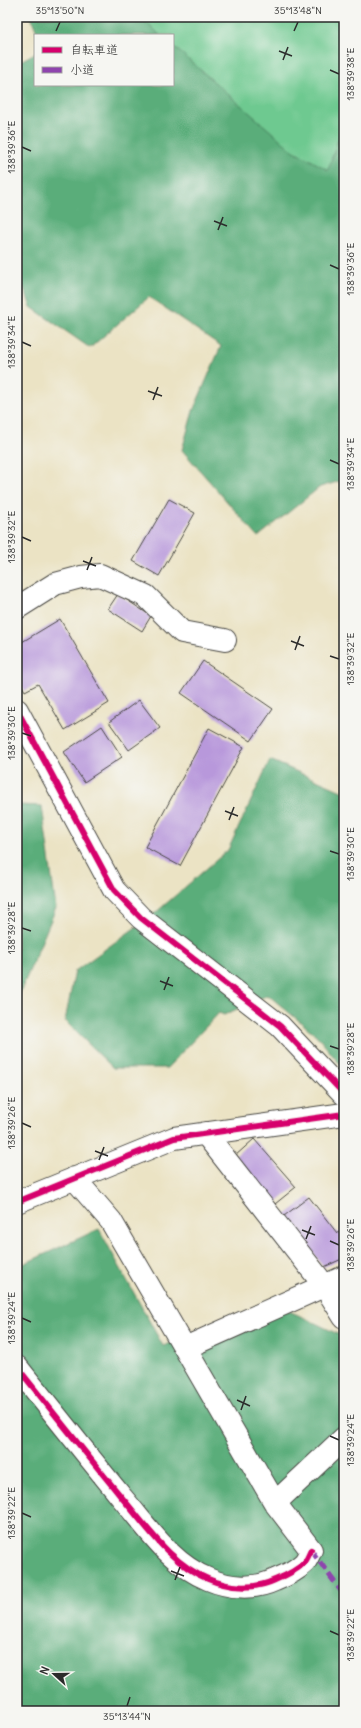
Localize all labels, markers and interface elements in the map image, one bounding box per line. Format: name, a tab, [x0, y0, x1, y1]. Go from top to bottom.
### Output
text: 35°13'50"N	[36, 4, 84, 17]
text: 35°13'48"N	[274, 4, 322, 17]
legend	[34, 34, 174, 86]
text: 自転車道	[70, 42, 118, 57]
text: 138°39'38"E	[344, 47, 357, 100]
text: 小道	[70, 62, 94, 77]
text: 138°39'36"E	[5, 120, 18, 173]
text: 138°39'36"E	[344, 242, 357, 295]
text: 138°39'34"E	[5, 315, 18, 368]
text: 138°39'34"E	[344, 437, 357, 490]
text: 138°39'32"E	[5, 511, 18, 563]
text: 138°39'32"E	[344, 633, 357, 685]
text: 138°39'30"E	[5, 706, 18, 760]
text: 138°39'30"E	[344, 827, 357, 881]
text: 138°39'28"E	[5, 902, 18, 954]
text: 138°39'28"E	[344, 1023, 357, 1075]
text: 138°39'26"E	[5, 1097, 18, 1149]
text: 138°39'26"E	[344, 1219, 357, 1271]
text: 138°39'24"E	[5, 1292, 18, 1344]
text: 138°39'24"E	[344, 1414, 357, 1466]
text: 138°39'22"E	[5, 1487, 18, 1539]
text: 138°39'22"E	[344, 1609, 357, 1661]
north arrow	[34, 1654, 74, 1694]
text: N	[37, 1664, 53, 1676]
text: 35°13'44"N	[103, 1710, 151, 1723]

